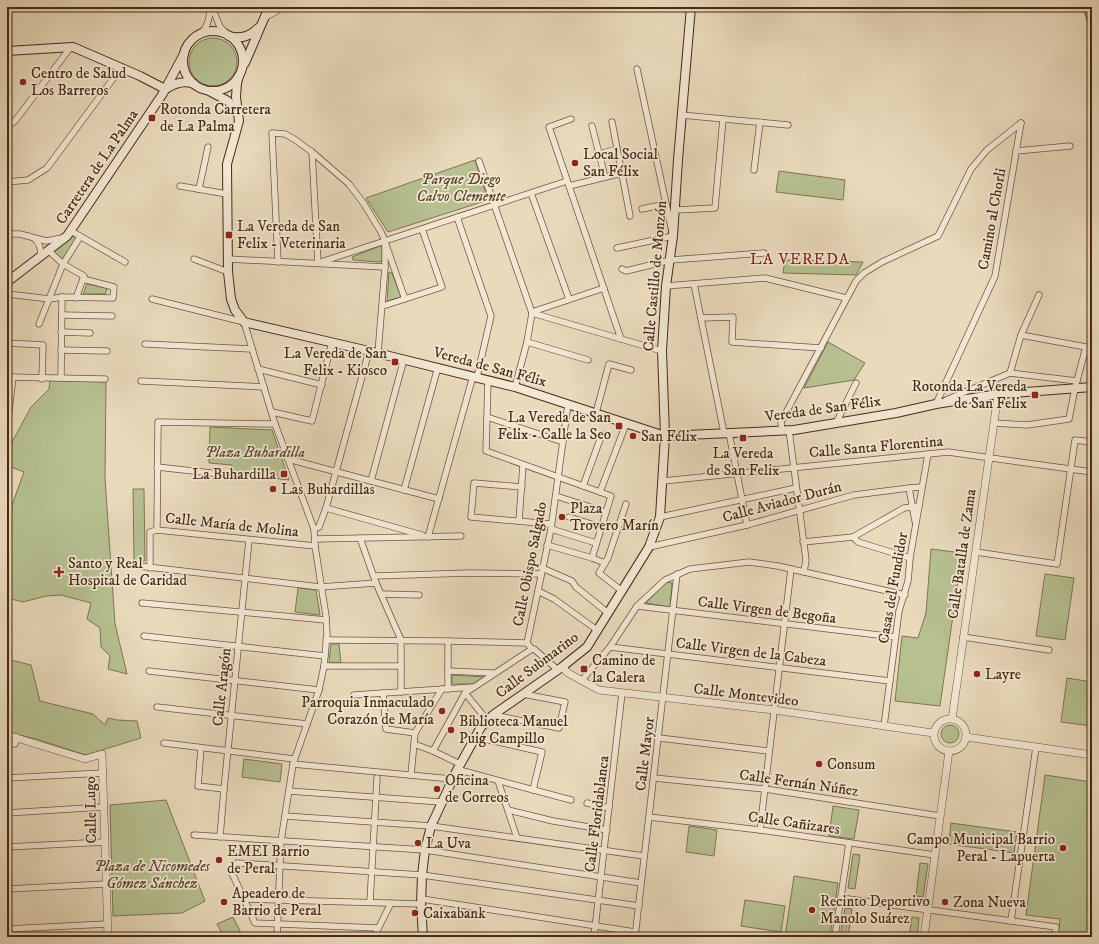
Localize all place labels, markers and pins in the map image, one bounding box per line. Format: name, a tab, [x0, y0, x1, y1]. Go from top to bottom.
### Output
place label: Centro de Salud Los Barreros	[31, 64, 127, 100]
marker: Centro de Salud Los Barreros	[18, 77, 28, 87]
place label: Rotonda Carretera de La Palma	[160, 100, 271, 136]
marker: Rotonda Carretera de La Palma	[147, 113, 157, 123]
place label: Local Social San Félix	[583, 145, 659, 181]
marker: Local Social San Félix	[570, 158, 580, 168]
place label: La Vereda de San Felix - Veterinaria	[237, 217, 346, 253]
marker: La Vereda de San Felix - Veterinaria	[224, 230, 234, 240]
place label: La Vereda de San Felix - Kiosco	[284, 344, 387, 380]
marker: La Vereda de San Felix - Kiosco	[390, 357, 400, 367]
place label: Rotonda La Vereda de San Felix	[912, 377, 1028, 413]
marker: Rotonda La Vereda de San Felix	[1030, 390, 1040, 400]
place label: La Vereda de San Felix - Calle la Seo	[498, 408, 611, 444]
marker: La Vereda de San Felix - Calle la Seo	[614, 421, 624, 431]
place label: San Félix	[641, 427, 698, 446]
marker: San Félix	[628, 431, 638, 441]
marker: La Vereda de San Felix	[738, 433, 748, 443]
place label: La Vereda de San Felix	[707, 444, 780, 480]
place label: La Buhardilla	[192, 465, 277, 484]
marker: La Buhardilla	[279, 469, 289, 479]
place label: Las Buhardillas	[281, 480, 375, 499]
marker: Las Buhardillas	[268, 484, 278, 494]
place label: Plaza Trovero Marín	[570, 499, 659, 535]
marker: Plaza Trovero Marín	[557, 512, 567, 522]
place label: Santo y Real Hospital de Caridad	[68, 554, 187, 590]
marker: Santo y Real Hospital de Caridad	[53, 566, 65, 578]
place label: Camino de la Calera	[592, 651, 655, 687]
marker: Camino de la Calera	[579, 664, 589, 674]
place label: Layre	[985, 665, 1021, 684]
marker: Layre	[972, 669, 982, 679]
place label: Parroquia Inmaculado Corazón de María	[301, 693, 435, 729]
marker: Parroquia Inmaculado Corazón de María	[437, 706, 447, 716]
place label: Biblioteca Manuel Puig Campillo	[459, 712, 568, 748]
marker: Biblioteca Manuel Puig Campillo	[446, 725, 456, 735]
place label: Consum	[827, 755, 876, 774]
marker: Consum	[814, 759, 824, 769]
place label: Oficina de Correos	[445, 771, 509, 807]
marker: Oficina de Correos	[432, 784, 442, 794]
place label: Campo Municipal Barrio Peral - Lapuerta	[907, 830, 1056, 866]
place label: La Uva	[426, 834, 471, 853]
marker: La Uva	[413, 838, 423, 848]
place label: EMEI Barrio de Peral	[227, 842, 310, 878]
marker: Campo Municipal Barrio Peral - Lapuerta	[1058, 843, 1068, 853]
marker: EMEI Barrio de Peral	[214, 855, 224, 865]
place label: Apeadero de Barrio de Peral	[232, 884, 322, 920]
place label: Recinto Deportivo Manolo Suárez	[820, 892, 930, 928]
place label: Zona Nueva	[953, 893, 1026, 912]
marker: Apeadero de Barrio de Peral	[219, 897, 229, 907]
marker: Zona Nueva	[940, 897, 950, 907]
place label: Caixabank	[423, 904, 486, 923]
marker: Recinto Deportivo Manolo Suárez	[807, 905, 817, 915]
marker: Caixabank	[410, 908, 420, 918]

